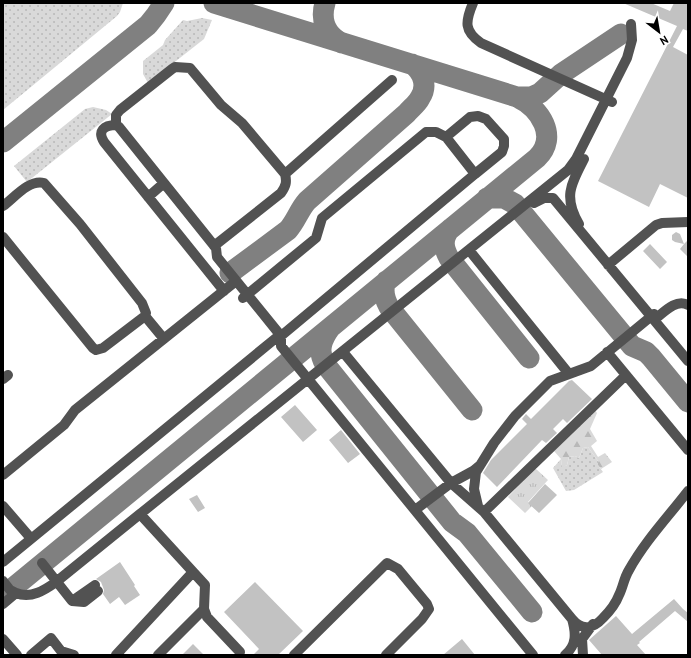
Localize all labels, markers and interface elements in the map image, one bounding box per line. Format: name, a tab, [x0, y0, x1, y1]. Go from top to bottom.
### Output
north arrow	[639, 12, 679, 52]
text: N	[657, 33, 671, 48]

